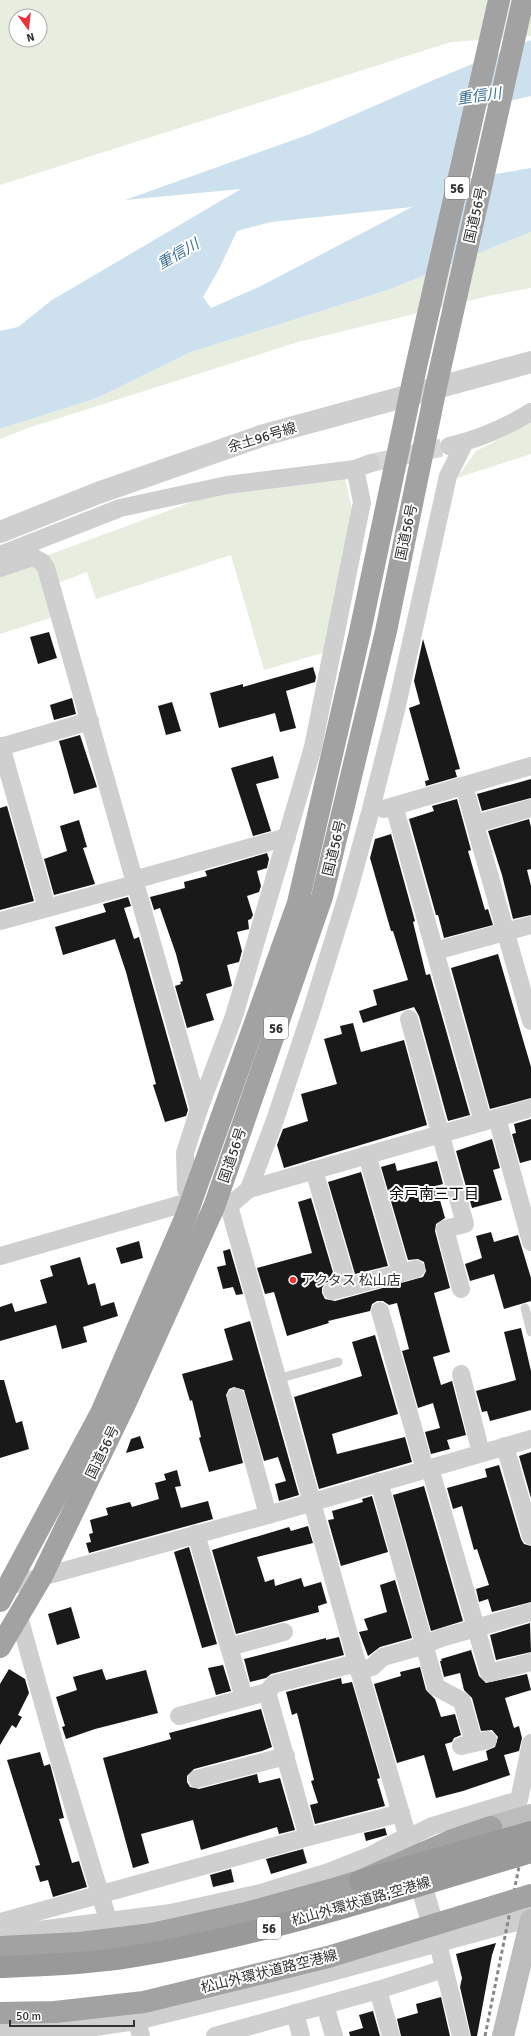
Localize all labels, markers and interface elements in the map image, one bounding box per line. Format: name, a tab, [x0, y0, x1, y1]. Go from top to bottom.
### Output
north arrow	[8, 8, 48, 48]
text: N	[25, 30, 36, 44]
water label: 重信川	[455, 84, 505, 108]
road number: 56	[445, 177, 469, 199]
street label: 国道56号	[461, 185, 490, 245]
water label: 重信川	[154, 234, 204, 273]
street label: 余土96号線	[226, 419, 299, 456]
street label: 国道56号	[392, 502, 421, 562]
street label: 国道56号	[319, 818, 350, 878]
road number: 56	[264, 1017, 288, 1039]
street label: 国道56号	[215, 1125, 250, 1185]
district label: 余戸南三丁目	[389, 1185, 479, 1203]
place label: アクタス 松山店	[301, 1272, 401, 1289]
marker: アクタス 松山店	[288, 1275, 298, 1285]
street label: 国道56号	[82, 1423, 123, 1482]
street label: 松山外環状道路;空港線	[290, 1873, 433, 1929]
road number: 56	[257, 1917, 281, 1939]
street label: 松山外環状道路空港線	[199, 1946, 339, 1997]
scale bar	[10, 2002, 134, 2028]
text: 50 m	[16, 2009, 41, 2024]

